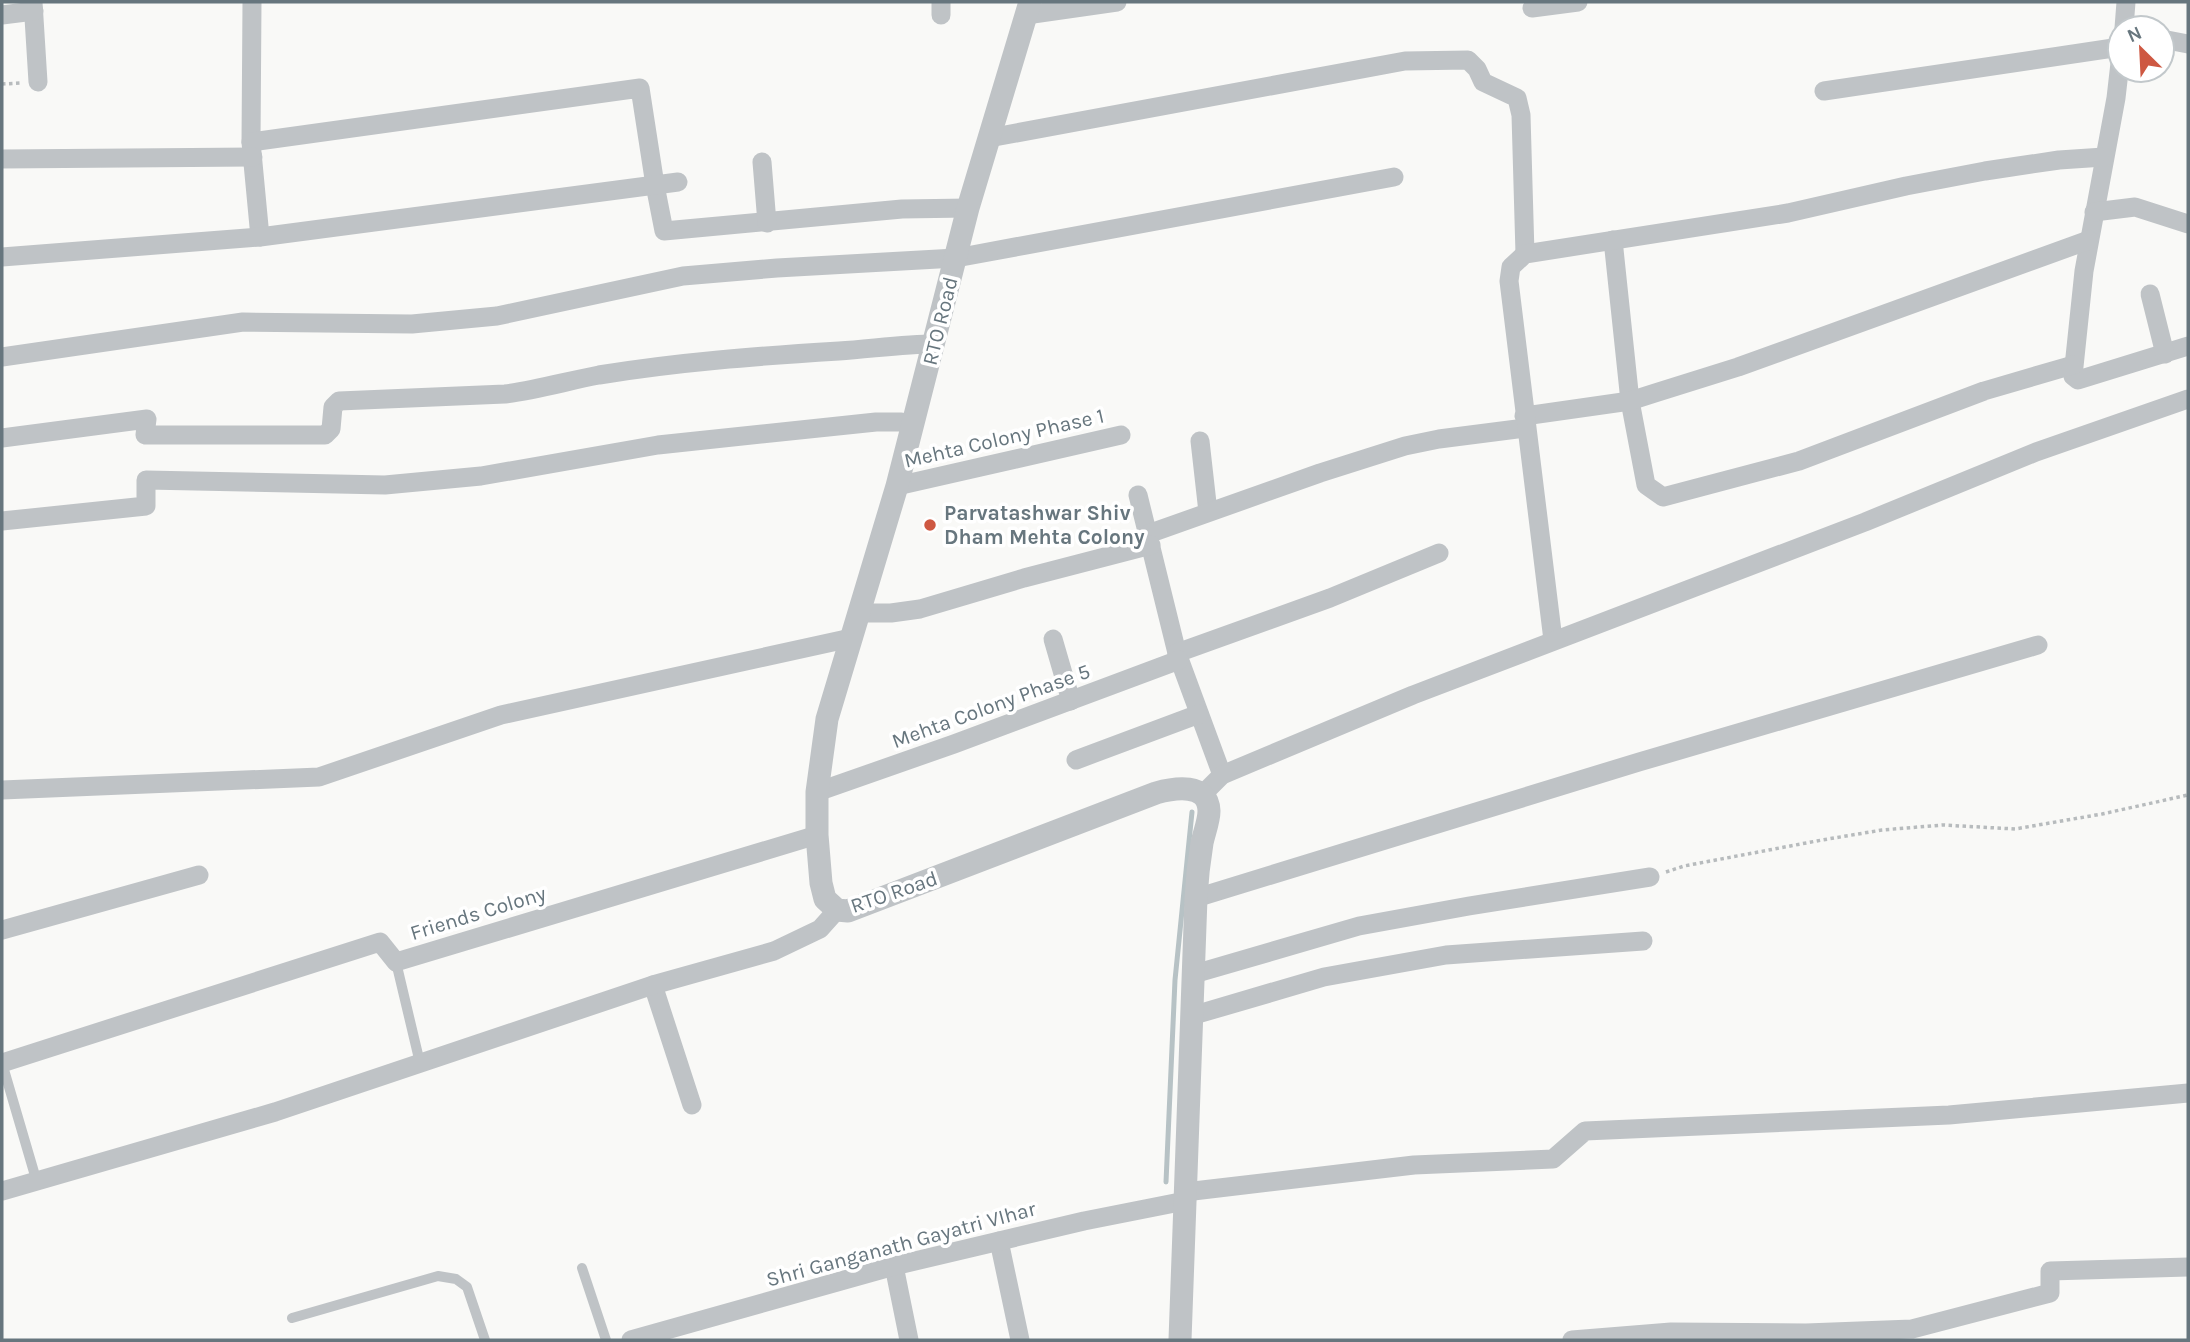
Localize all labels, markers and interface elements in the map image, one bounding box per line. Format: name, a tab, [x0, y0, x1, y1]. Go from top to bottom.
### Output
north arrow	[2106, 14, 2176, 84]
text: N	[2124, 22, 2145, 47]
street label: RTO Road	[917, 274, 963, 368]
street label: Mehta Colony Phase 1	[902, 403, 1106, 473]
place label: Parvatashwar Shiv Dham Mehta Colony	[944, 501, 1145, 549]
marker: Parvatashwar Shiv Dham Mehta Colony	[922, 517, 938, 533]
street label: Mehta Colony Phase 5	[889, 659, 1093, 753]
street label: RTO Road	[847, 866, 941, 918]
street label: Friends Colony	[407, 881, 549, 945]
street label: Shri Ganganath Gayatri VIhar	[764, 1196, 1039, 1292]

